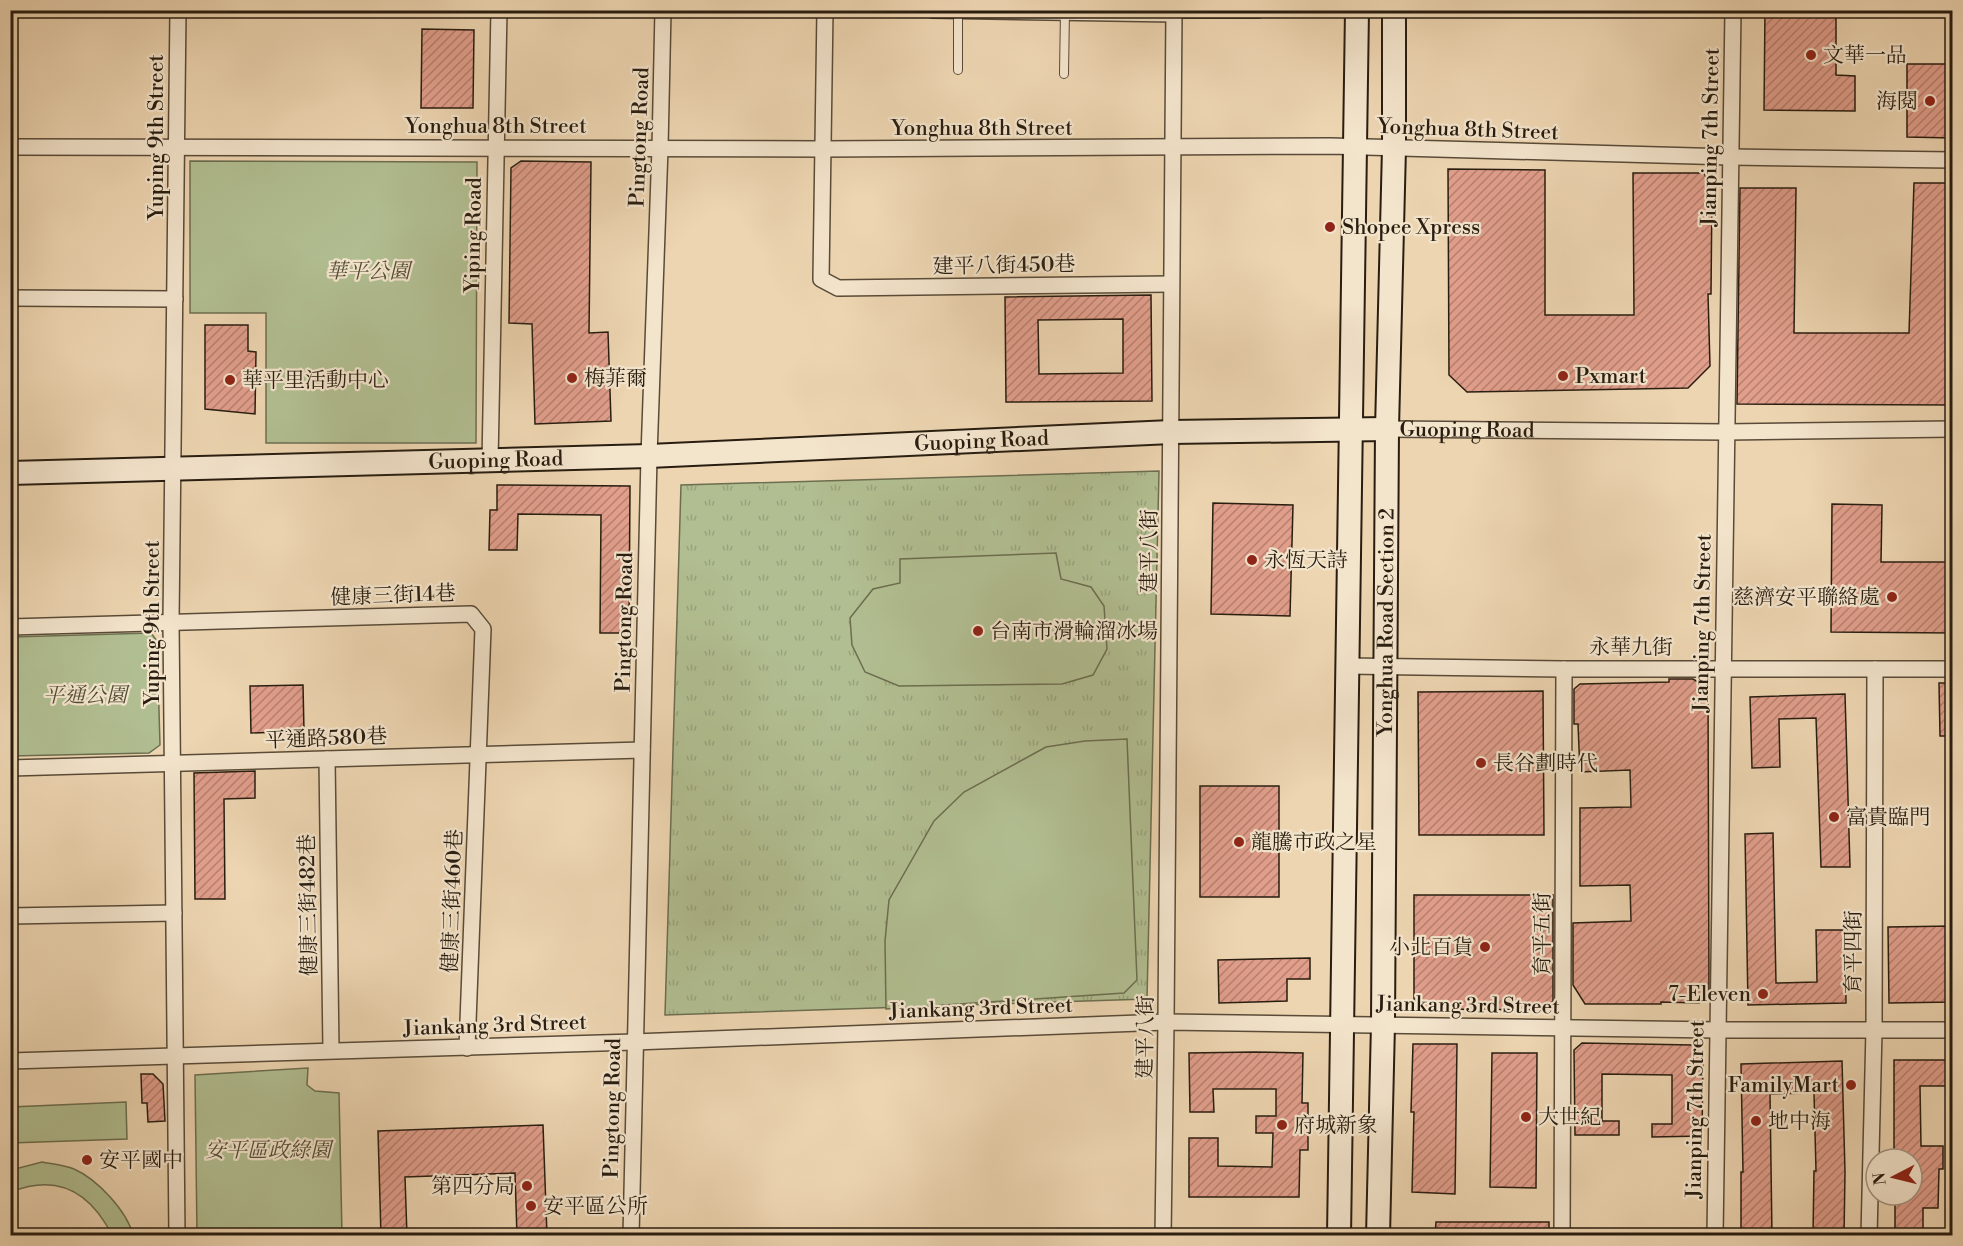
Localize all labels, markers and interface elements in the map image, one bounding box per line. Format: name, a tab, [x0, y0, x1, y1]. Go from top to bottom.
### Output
place label: 文華一品	[1823, 43, 1907, 69]
street label: Jianping 7th Street	[1696, 47, 1726, 228]
marker: 文華一品	[1804, 48, 1818, 62]
street label: Yuping 9th Street	[144, 54, 170, 221]
street label: Pingtong Road	[625, 67, 655, 207]
place label: 海閱	[1876, 89, 1918, 115]
marker: 海閱	[1923, 94, 1937, 108]
street label: Yonghua 8th Street	[404, 114, 587, 140]
street label: Yonghua 8th Street	[1376, 114, 1560, 146]
street label: Yonghua 8th Street	[890, 116, 1073, 142]
street label: Yiping Road	[460, 177, 488, 294]
place label: Shopee Xpress	[1342, 215, 1480, 241]
marker: Shopee Xpress	[1323, 220, 1337, 234]
street label: 建平八街450巷	[932, 252, 1076, 280]
park label: 華平公園	[326, 259, 413, 285]
place label: Pxmart	[1575, 364, 1647, 390]
place label: 梅菲爾	[584, 366, 647, 392]
place label: 華平里活動中心	[242, 368, 389, 394]
marker: Pxmart	[1556, 369, 1570, 383]
marker: 梅菲爾	[565, 371, 579, 385]
marker: 華平里活動中心	[223, 373, 237, 387]
street label: Guoping Road	[1399, 417, 1535, 444]
street label: Guoping Road	[914, 426, 1049, 458]
street label: Guoping Road	[428, 446, 564, 476]
street label: Yonghua Road Section 2	[1373, 508, 1400, 737]
street label: 建平八街	[1137, 509, 1163, 593]
street label: Jianping 7th Street	[1688, 533, 1718, 714]
street label: Yuping 9th Street	[140, 540, 166, 707]
place label: 永恆天詩	[1264, 548, 1348, 574]
street label: Pingtong Road	[611, 552, 639, 692]
marker: 永恆天詩	[1245, 553, 1259, 567]
street label: 健康三街14巷	[330, 581, 456, 611]
place label: 慈濟安平聯絡處	[1733, 585, 1880, 611]
marker: 慈濟安平聯絡處	[1885, 590, 1899, 604]
place label: 台南市滑輪溜冰場	[990, 619, 1158, 645]
marker: 台南市滑輪溜冰場	[971, 624, 985, 638]
street label: 永華九街	[1589, 635, 1673, 661]
park label: 平通公園	[43, 683, 130, 709]
street label: 平通路580巷	[264, 724, 388, 754]
place label: 長谷劃時代	[1493, 751, 1598, 777]
marker: 長谷劃時代	[1474, 756, 1488, 770]
place label: 富貴臨門	[1846, 805, 1930, 831]
marker: 富貴臨門	[1827, 810, 1841, 824]
street label: 健康三街460巷	[437, 829, 469, 974]
place label: 龍騰市政之星	[1251, 830, 1377, 856]
street label: 健康三街482巷	[295, 834, 323, 976]
marker: 龍騰市政之星	[1232, 835, 1246, 849]
street label: 育平五街	[1530, 892, 1556, 976]
street label: 育平四街	[1841, 910, 1867, 994]
place label: 小北百貨	[1389, 935, 1473, 961]
marker: 小北百貨	[1478, 940, 1492, 954]
place label: 7-Eleven	[1668, 982, 1751, 1008]
marker: 7-Eleven	[1756, 987, 1770, 1001]
street label: Jiankang 3rd Street	[1375, 991, 1561, 1021]
street label: Jiankang 3rd Street	[888, 993, 1074, 1025]
street label: 建平八街	[1132, 995, 1160, 1079]
street label: Jiankang 3rd Street	[402, 1010, 588, 1042]
street label: Jianping 7th Street	[1681, 1019, 1711, 1200]
street label: Pingtong Road	[599, 1038, 627, 1178]
place label: FamilyMart	[1728, 1073, 1840, 1099]
marker: FamilyMart	[1844, 1078, 1858, 1092]
place label: 大世紀	[1538, 1105, 1601, 1131]
place label: 地中海	[1768, 1109, 1831, 1135]
marker: 大世紀	[1519, 1110, 1533, 1124]
place label: 府城新象	[1294, 1113, 1378, 1139]
marker: 地中海	[1749, 1114, 1763, 1128]
marker: 府城新象	[1275, 1118, 1289, 1132]
park label: 安平區政綠園	[205, 1138, 334, 1164]
north arrow	[1864, 1147, 1924, 1207]
place label: 安平國中	[99, 1148, 183, 1174]
marker: 安平國中	[80, 1153, 94, 1167]
text: N	[1869, 1171, 1891, 1186]
place label: 第四分局	[431, 1174, 515, 1200]
marker: 第四分局	[520, 1179, 534, 1193]
place label: 安平區公所	[543, 1194, 648, 1220]
marker: 安平區公所	[524, 1199, 538, 1213]

